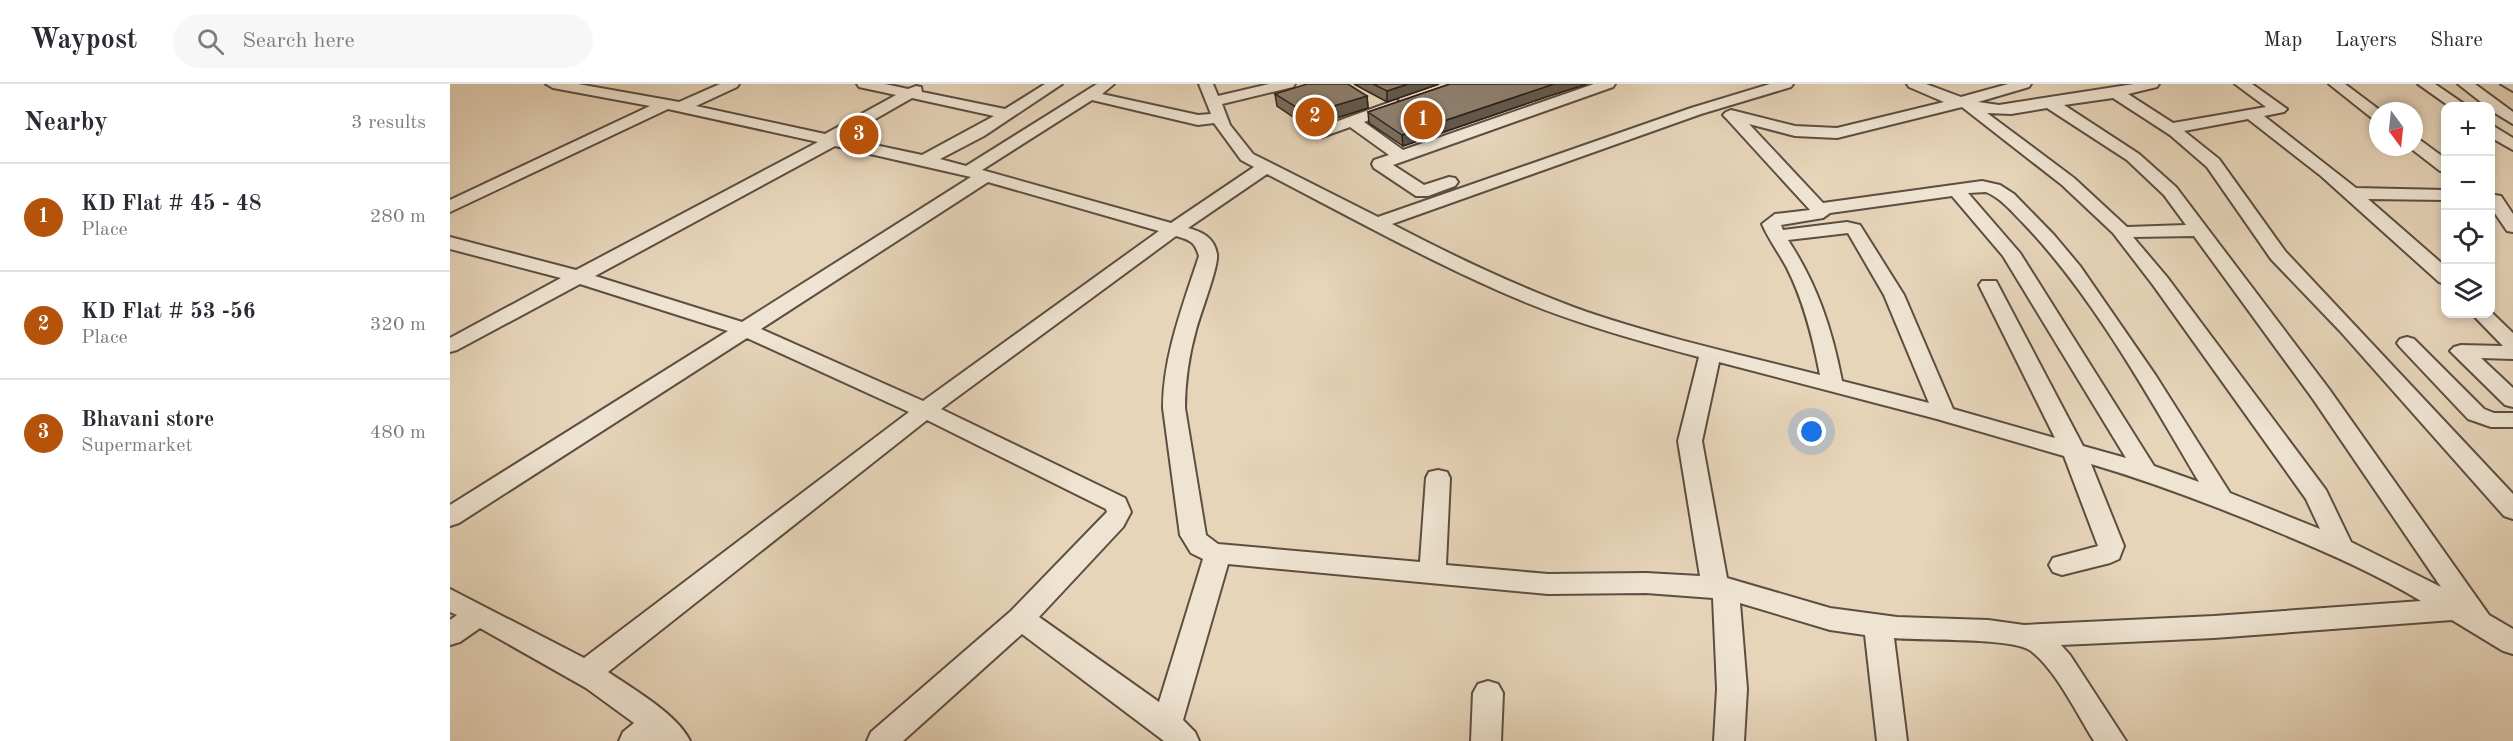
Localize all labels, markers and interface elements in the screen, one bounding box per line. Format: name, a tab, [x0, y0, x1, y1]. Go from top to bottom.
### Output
search box	[173, 14, 593, 68]
icon: search	[194, 25, 227, 58]
text: Waypost	[30, 27, 137, 55]
text: Search here	[242, 30, 355, 52]
text: Map	[2263, 30, 2302, 51]
text: Layers	[2335, 30, 2397, 51]
text: Share	[2430, 30, 2483, 51]
pin: 2	[1296, 94, 1334, 140]
pin: 1	[1404, 98, 1442, 142]
north arrow	[2369, 102, 2423, 156]
map controls	[2441, 102, 2495, 318]
button: +	[2441, 102, 2495, 156]
text: Nearby	[24, 110, 108, 136]
pin: 3	[840, 112, 878, 158]
text: 3 results	[351, 113, 426, 133]
button: −	[2441, 156, 2495, 210]
text: KD Flat # 45 - 48	[81, 193, 262, 215]
text: 1	[38, 207, 49, 227]
text: 280 m	[370, 207, 426, 227]
button: locate	[2441, 210, 2495, 264]
text: Place	[81, 220, 128, 240]
button: layers	[2441, 264, 2495, 318]
text: KD Flat # 53 -56	[81, 301, 255, 323]
text: 2	[38, 315, 49, 335]
text: 320 m	[370, 315, 426, 335]
text: Place	[81, 328, 128, 348]
text: Bhavani store	[81, 409, 214, 431]
your location	[1797, 417, 1826, 446]
text: 3	[38, 423, 49, 443]
text: 480 m	[370, 423, 426, 443]
text: Supermarket	[81, 436, 192, 456]

